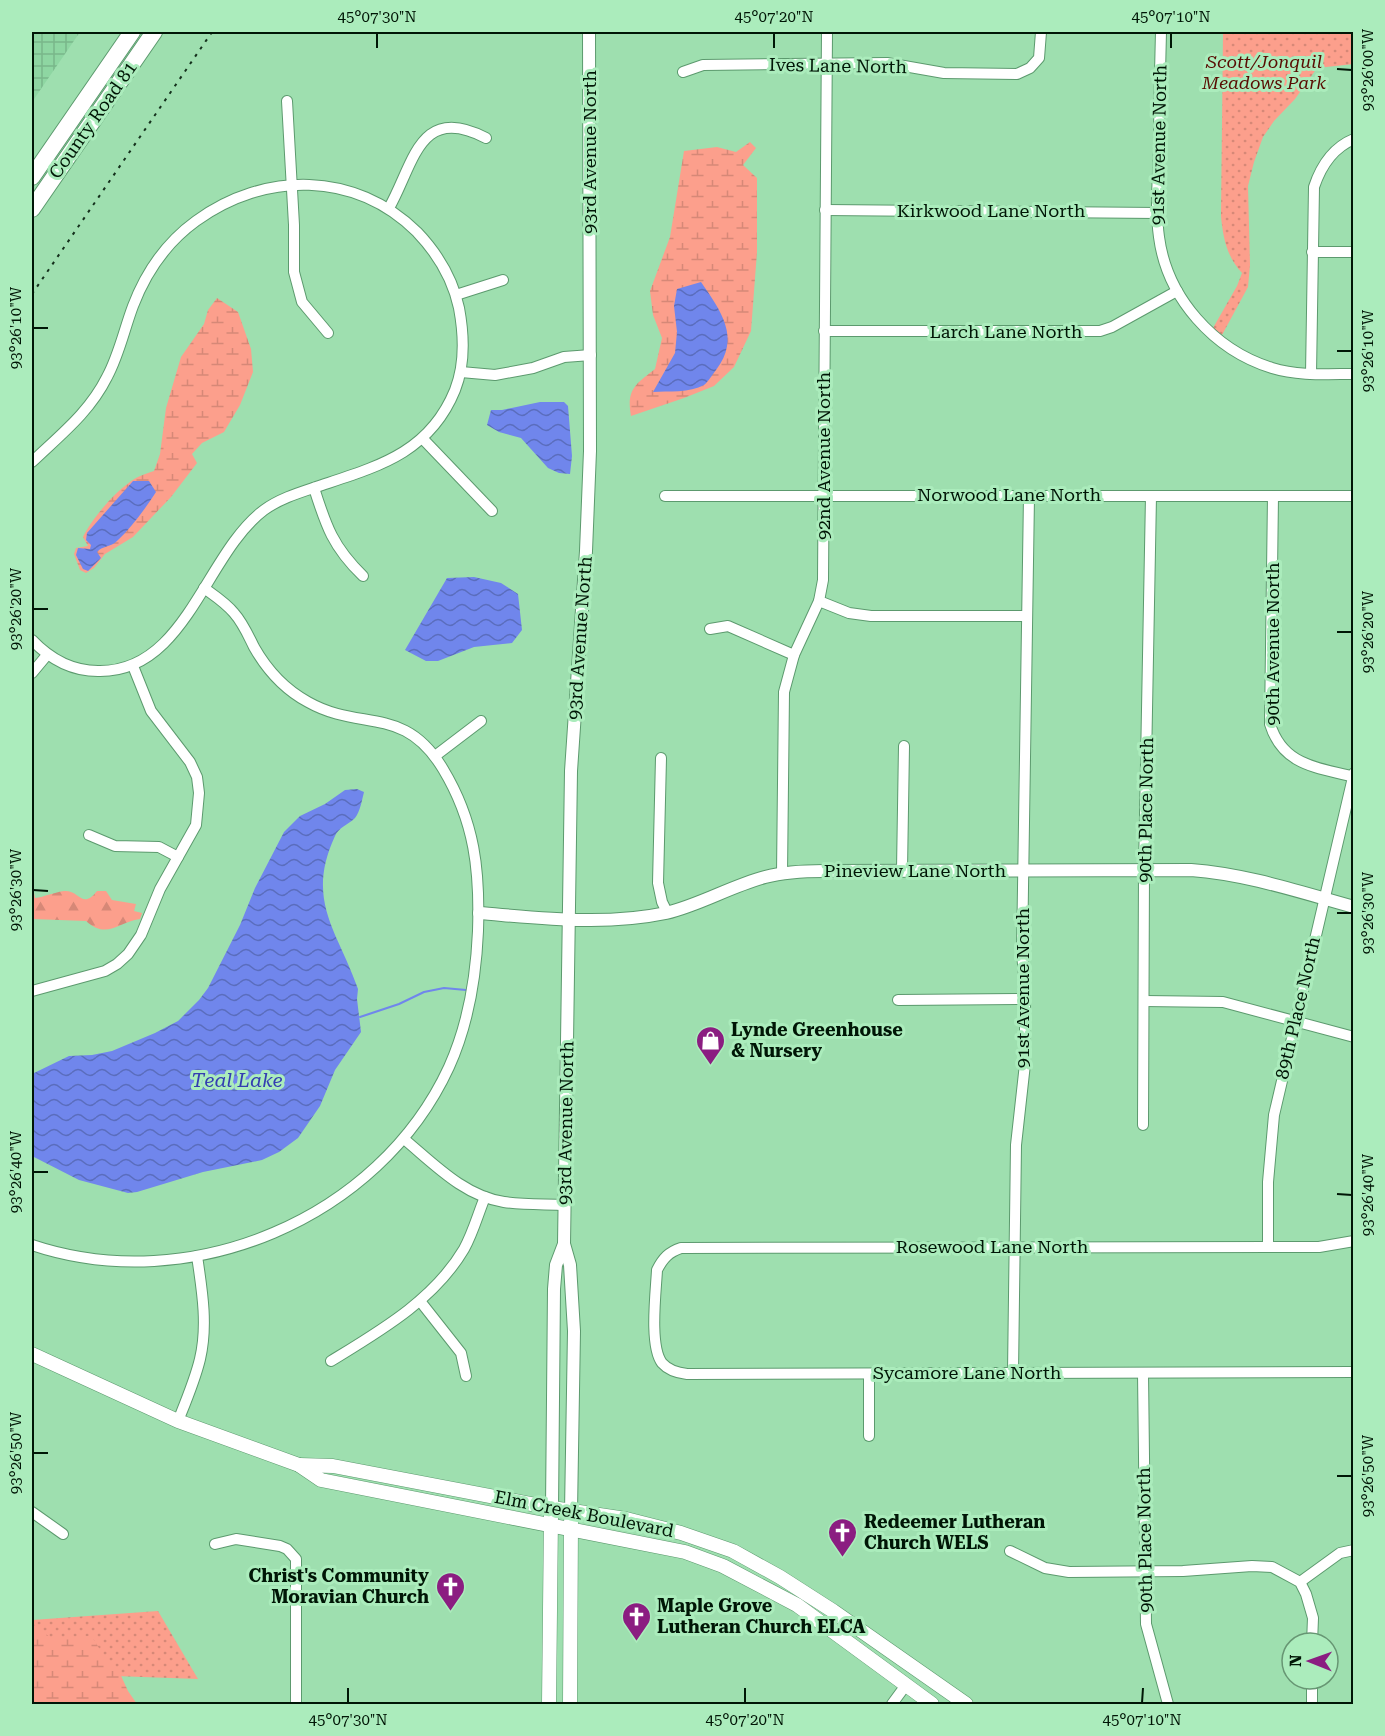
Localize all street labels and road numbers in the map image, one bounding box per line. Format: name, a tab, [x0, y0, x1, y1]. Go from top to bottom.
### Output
street label: Ives Lane North	[769, 54, 908, 77]
street label: County Road 81	[44, 57, 141, 182]
street label: 91st Avenue North	[1147, 64, 1170, 225]
street label: 93rd Avenue North	[579, 70, 600, 234]
street label: Kirkwood Lane North	[897, 200, 1086, 221]
street label: Larch Lane North	[930, 321, 1083, 342]
street label: 92nd Avenue North	[813, 372, 834, 540]
street label: Norwood Lane North	[917, 484, 1101, 505]
street label: 93rd Avenue North	[563, 555, 596, 720]
street label: 90th Avenue North	[1262, 562, 1283, 726]
street label: 90th Place North	[1134, 737, 1157, 883]
street label: Pineview Lane North	[824, 860, 1007, 881]
street label: 91st Avenue North	[1012, 907, 1033, 1068]
street label: 89th Place North	[1271, 934, 1324, 1081]
street label: 93rd Avenue North	[554, 1041, 577, 1205]
street label: Rosewood Lane North	[896, 1236, 1089, 1257]
street label: Sycamore Lane North	[873, 1362, 1062, 1383]
street label: 90th Place North	[1133, 1467, 1156, 1613]
street label: Elm Creek Boulevard	[493, 1486, 676, 1541]

